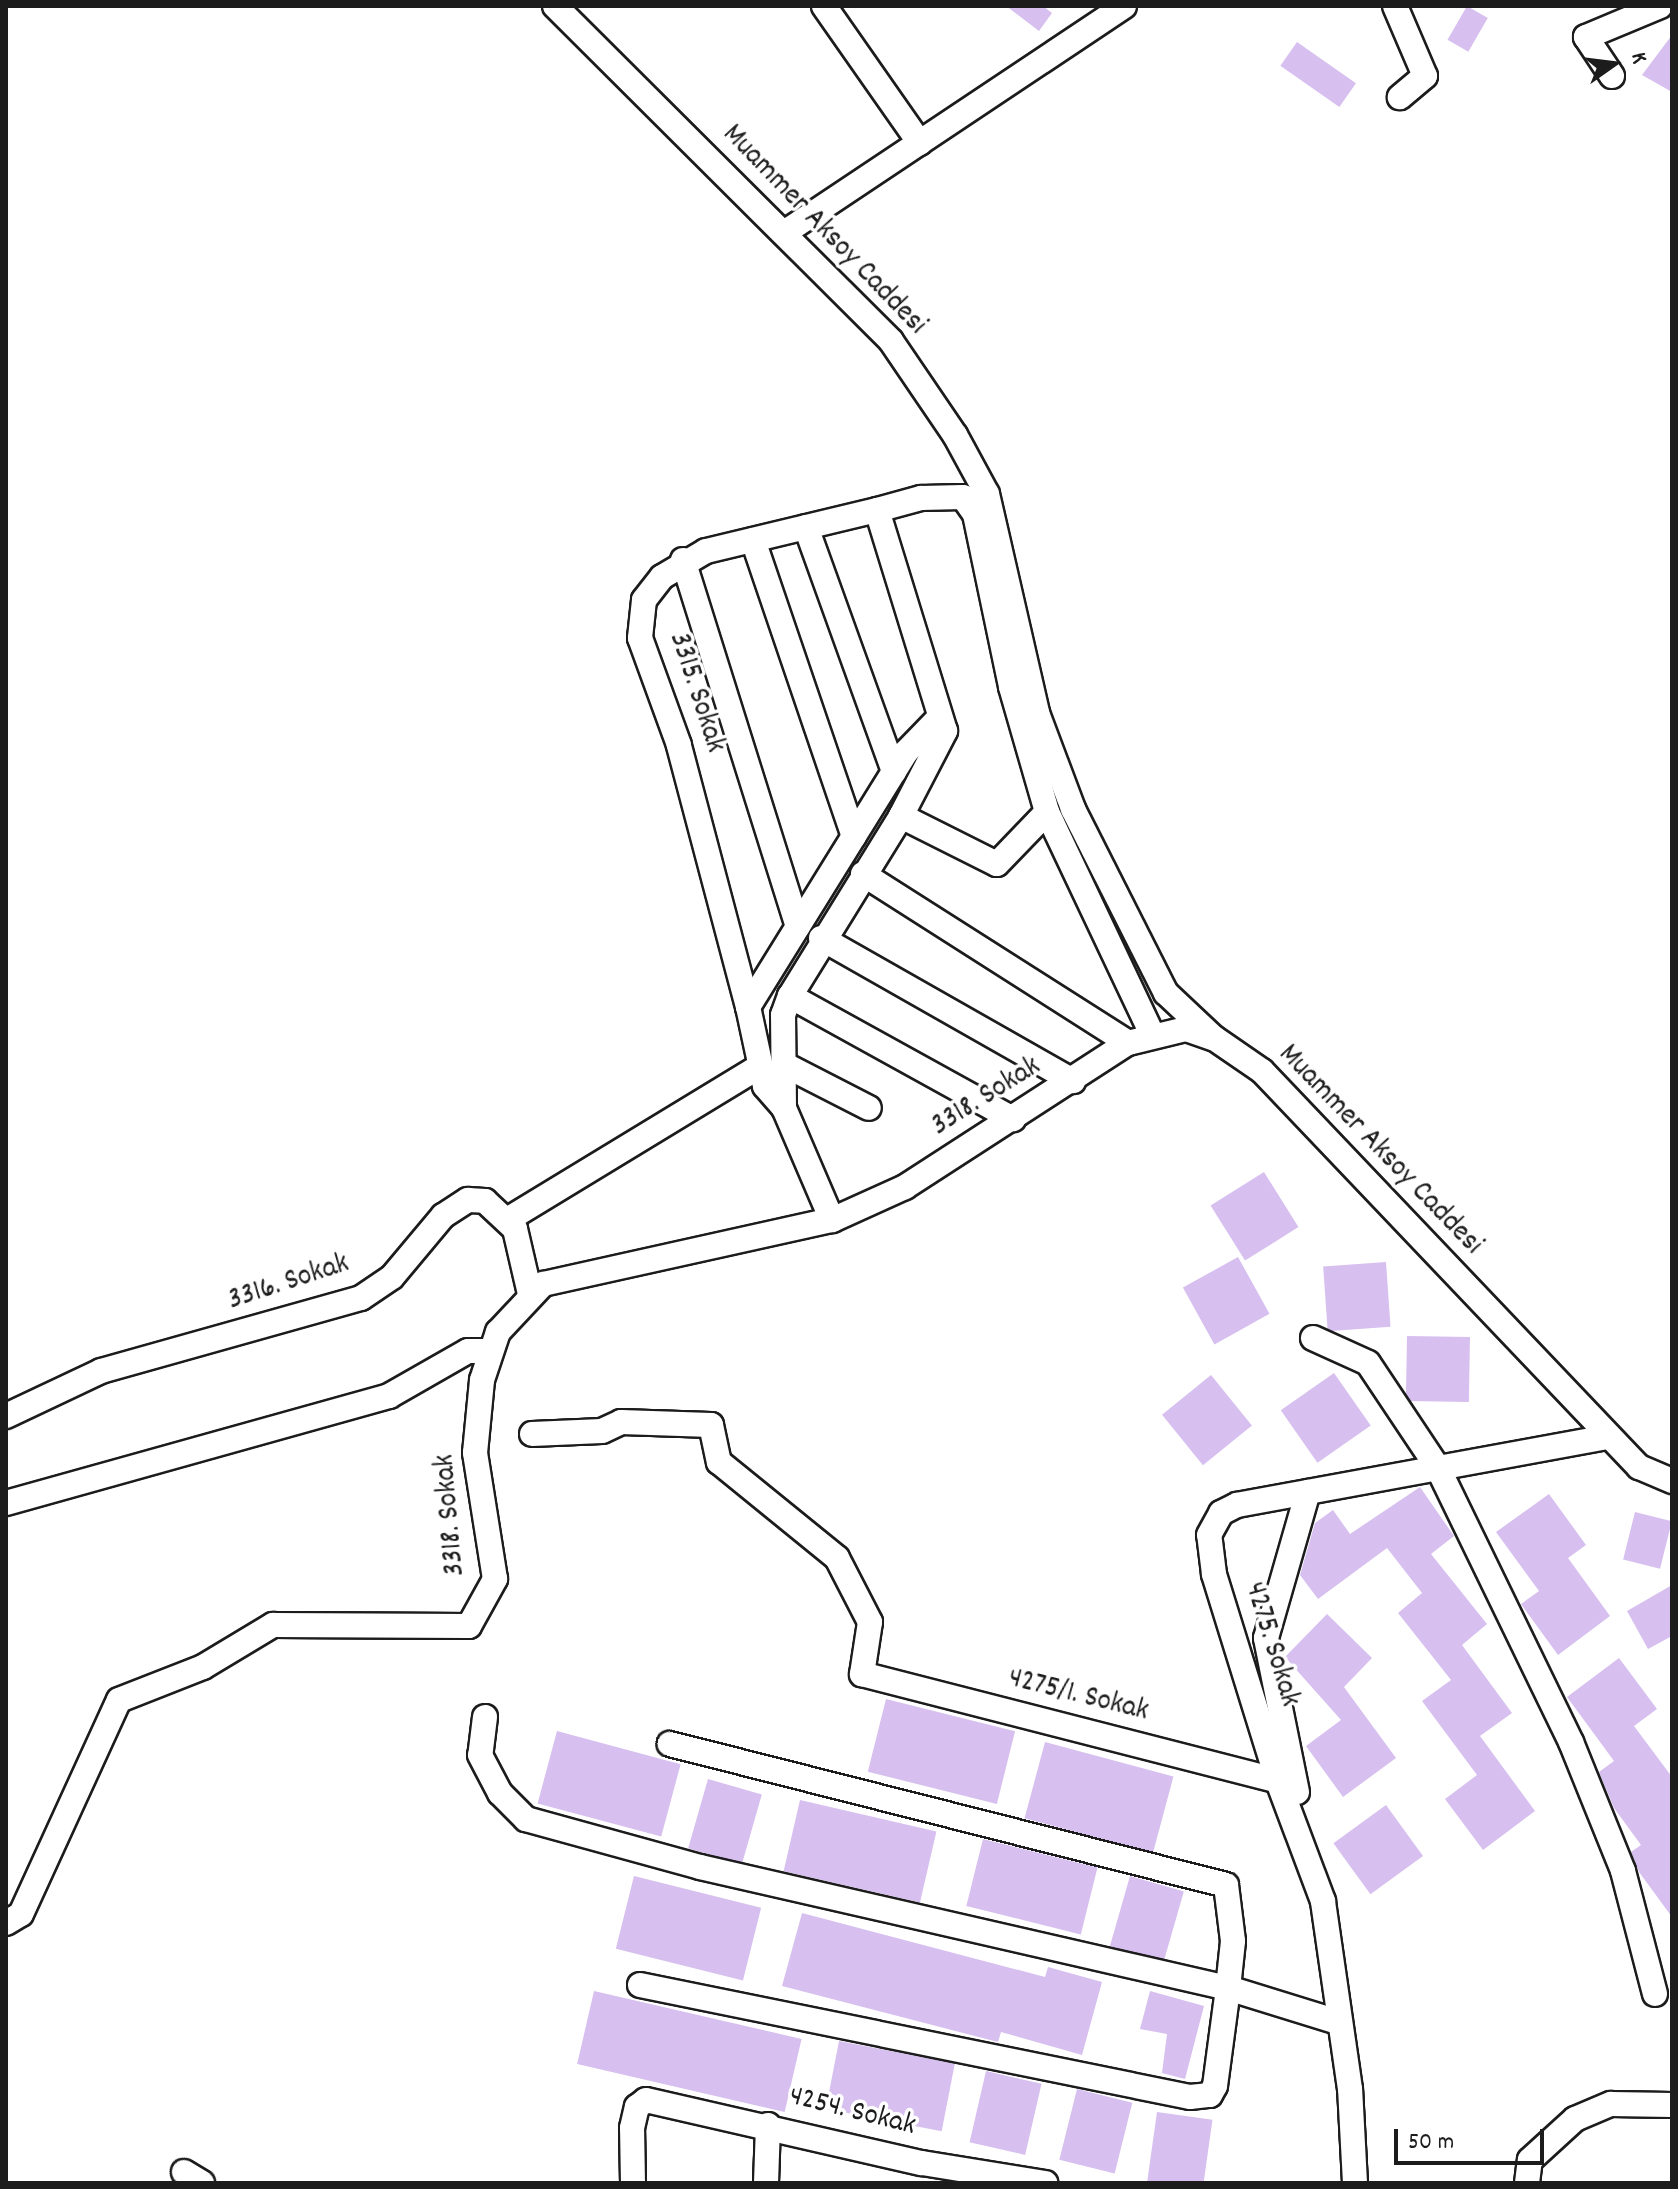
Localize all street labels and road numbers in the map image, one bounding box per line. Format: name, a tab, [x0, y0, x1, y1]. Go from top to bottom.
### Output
street label: Muammer Aksoy Caddesi	[713, 118, 933, 344]
street label: 3315. Sokak	[659, 628, 731, 758]
street label: Muammer Aksoy Caddesi	[1269, 1038, 1489, 1264]
street label: 3318. Sokak	[926, 1050, 1048, 1146]
street label: 3316. Sokak	[224, 1248, 354, 1320]
street label: 3318. Sokak	[429, 1452, 475, 1578]
street label: 4275. Sokak	[1234, 1579, 1306, 1711]
street label: 4275/1. Sokak	[1004, 1662, 1152, 1732]
street label: 4254. Sokak	[785, 2080, 919, 2146]

